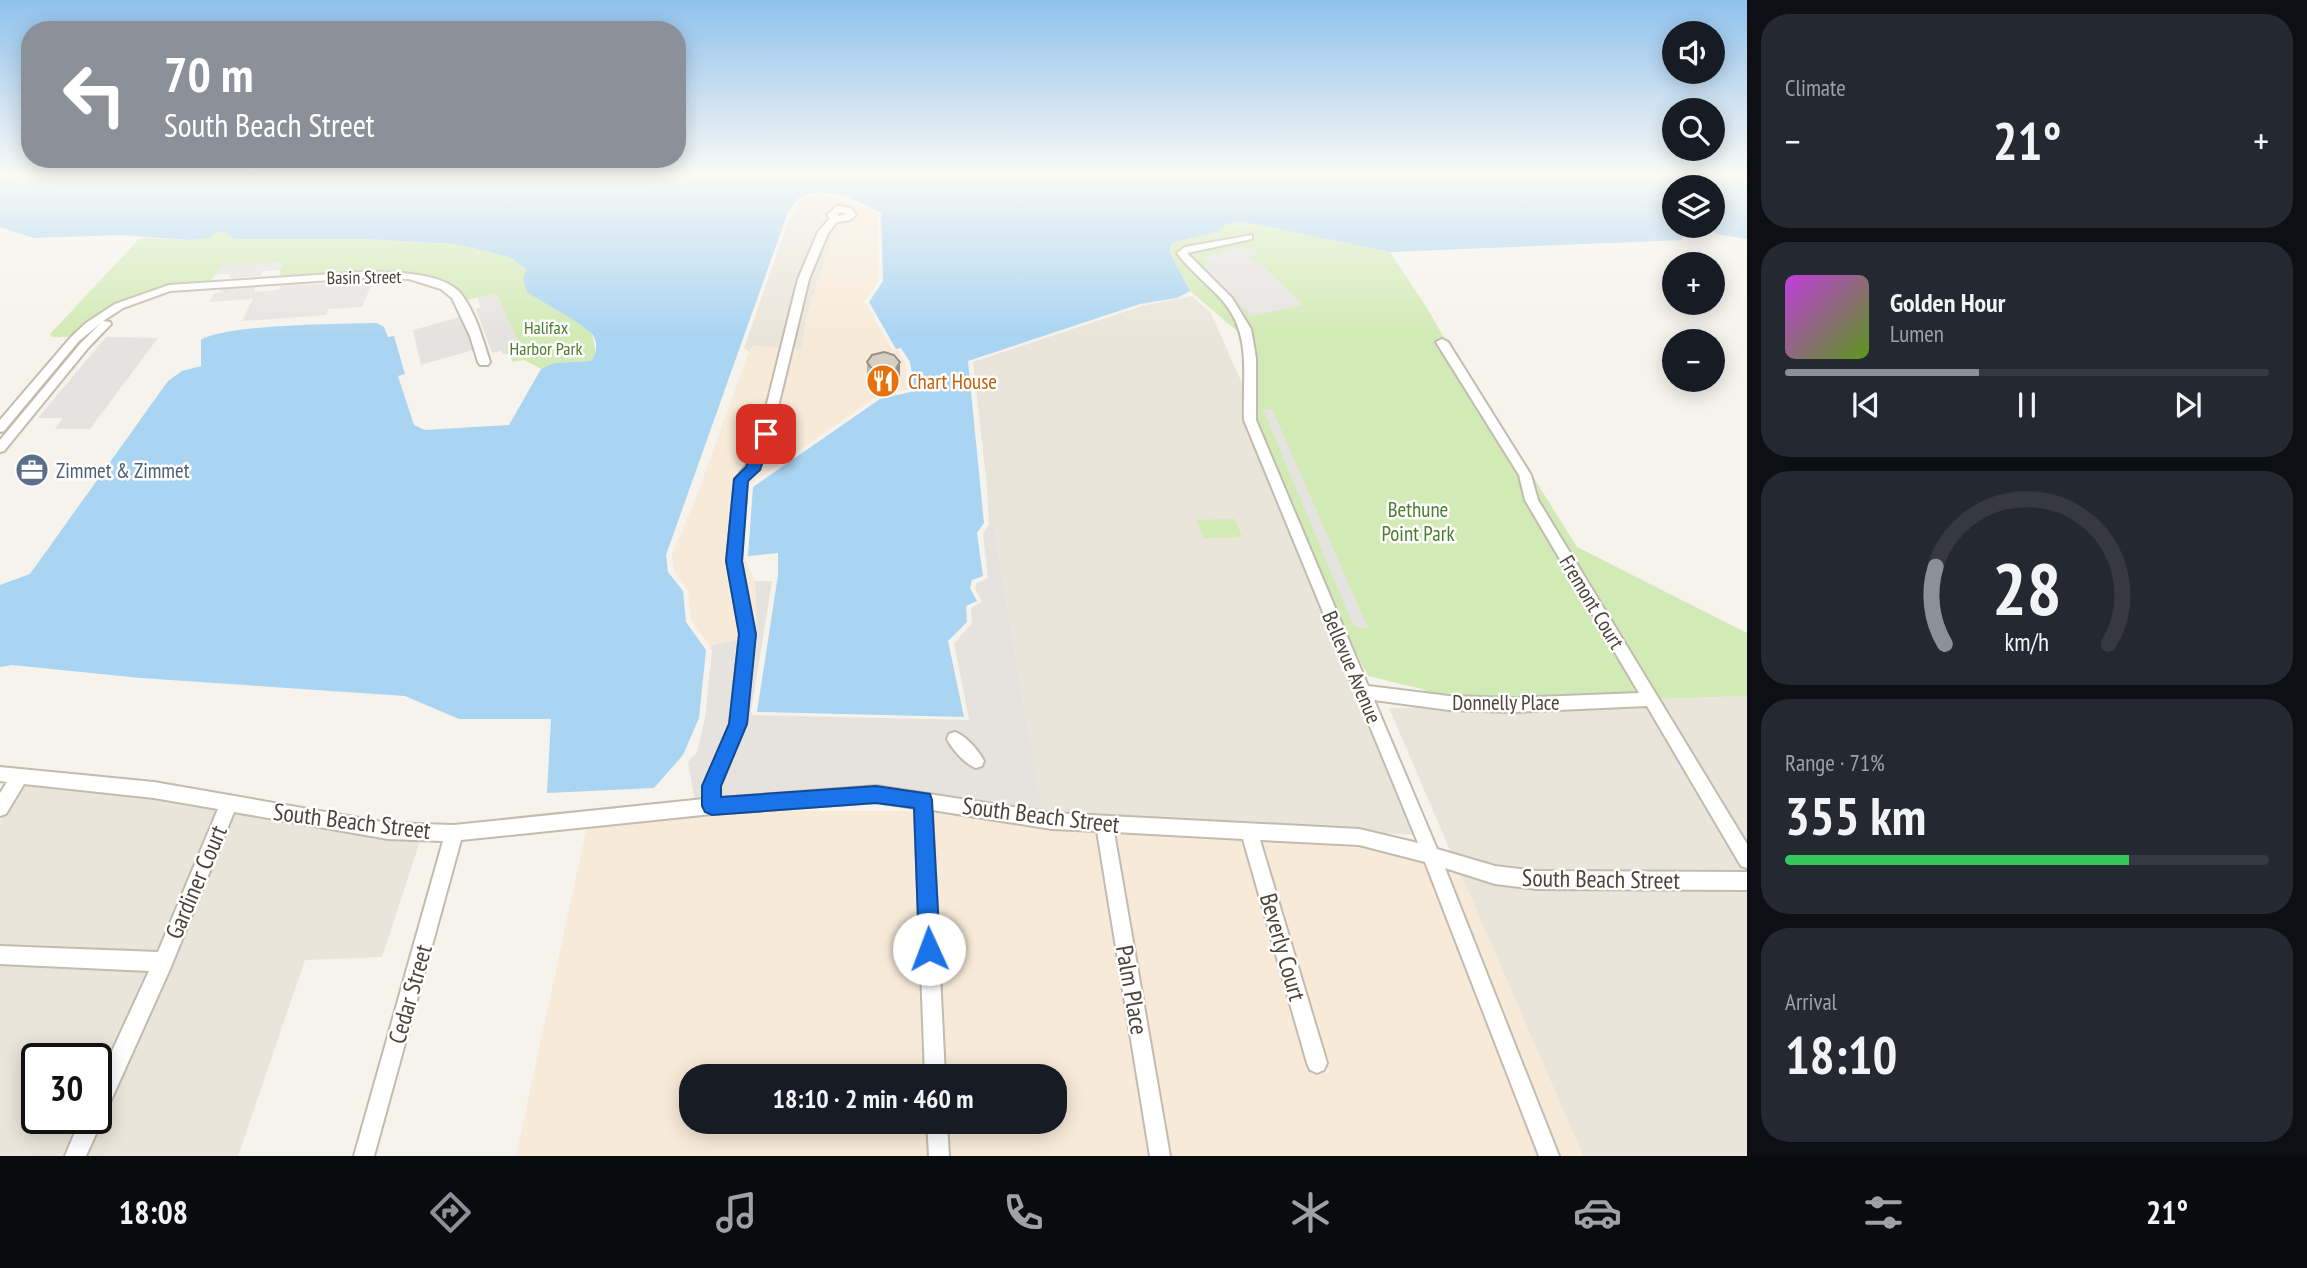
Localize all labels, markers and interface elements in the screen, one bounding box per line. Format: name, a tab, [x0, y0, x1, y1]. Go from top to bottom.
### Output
map controls	[1662, 21, 1725, 392]
button: sound	[1662, 21, 1725, 84]
text: 70 m	[164, 42, 253, 106]
icon: left	[49, 49, 140, 140]
text: Climate	[1785, 73, 1846, 102]
button: search	[1662, 98, 1725, 161]
text: South Beach Street	[164, 104, 375, 146]
text: 21°	[1993, 107, 2061, 174]
text: −	[1785, 116, 1801, 165]
text: +	[2253, 116, 2269, 165]
button: layers	[1662, 175, 1725, 238]
button: +	[1662, 252, 1725, 315]
street label: Basin Street	[326, 265, 402, 289]
text: Golden Hour	[1890, 286, 2005, 319]
park label: Halifax Harbor Park	[510, 316, 582, 360]
text: Lumen	[1890, 319, 1944, 348]
button: −	[1662, 329, 1725, 392]
restaurant icon: Chart House	[864, 362, 902, 400]
place label: Chart House	[908, 368, 997, 395]
icon: previous	[1847, 386, 1885, 424]
icon: pause	[2008, 386, 2046, 424]
icon: next	[2169, 386, 2207, 424]
pin	[736, 404, 796, 464]
icon: arrive	[747, 415, 785, 453]
office icon: Zimmet & Zimmet	[13, 451, 51, 489]
place label: Zimmet & Zimmet	[56, 457, 190, 484]
park label: Bethune Point Park	[1381, 496, 1455, 547]
text: 28	[1992, 540, 2062, 634]
street label: Fremont Court	[1554, 550, 1631, 654]
street label: Bellevue Avenue	[1316, 607, 1388, 727]
text: km/h	[2005, 626, 2049, 658]
street label: Donnelly Place	[1452, 689, 1560, 716]
text: Range · 71%	[1785, 748, 1885, 777]
text: 355 km	[1785, 782, 1926, 849]
street label: South Beach Street	[961, 790, 1122, 840]
street label: South Beach Street	[272, 796, 433, 846]
street label: Gardiner Court	[158, 820, 234, 944]
street label: South Beach Street	[1522, 862, 1681, 896]
street label: Beverly Court	[1253, 890, 1313, 1005]
position arrow	[892, 912, 966, 986]
street label: Cedar Street	[381, 941, 439, 1047]
street label: Palm Place	[1109, 943, 1155, 1037]
text: Arrival	[1785, 987, 1837, 1016]
text: 18:10	[1785, 1021, 1897, 1088]
speed limit sign: 30	[21, 1043, 112, 1134]
text: 18:10 · 2 min · 460 m	[773, 1082, 973, 1115]
icon: directions	[426, 1188, 475, 1237]
icon: music	[712, 1188, 761, 1237]
icon: phone	[999, 1188, 1048, 1237]
icon: climate	[1286, 1188, 1335, 1237]
icon: car	[1573, 1188, 1622, 1237]
icon: filters	[1859, 1188, 1908, 1237]
text: 18:08	[119, 1191, 188, 1233]
text: 21°	[2146, 1191, 2188, 1233]

